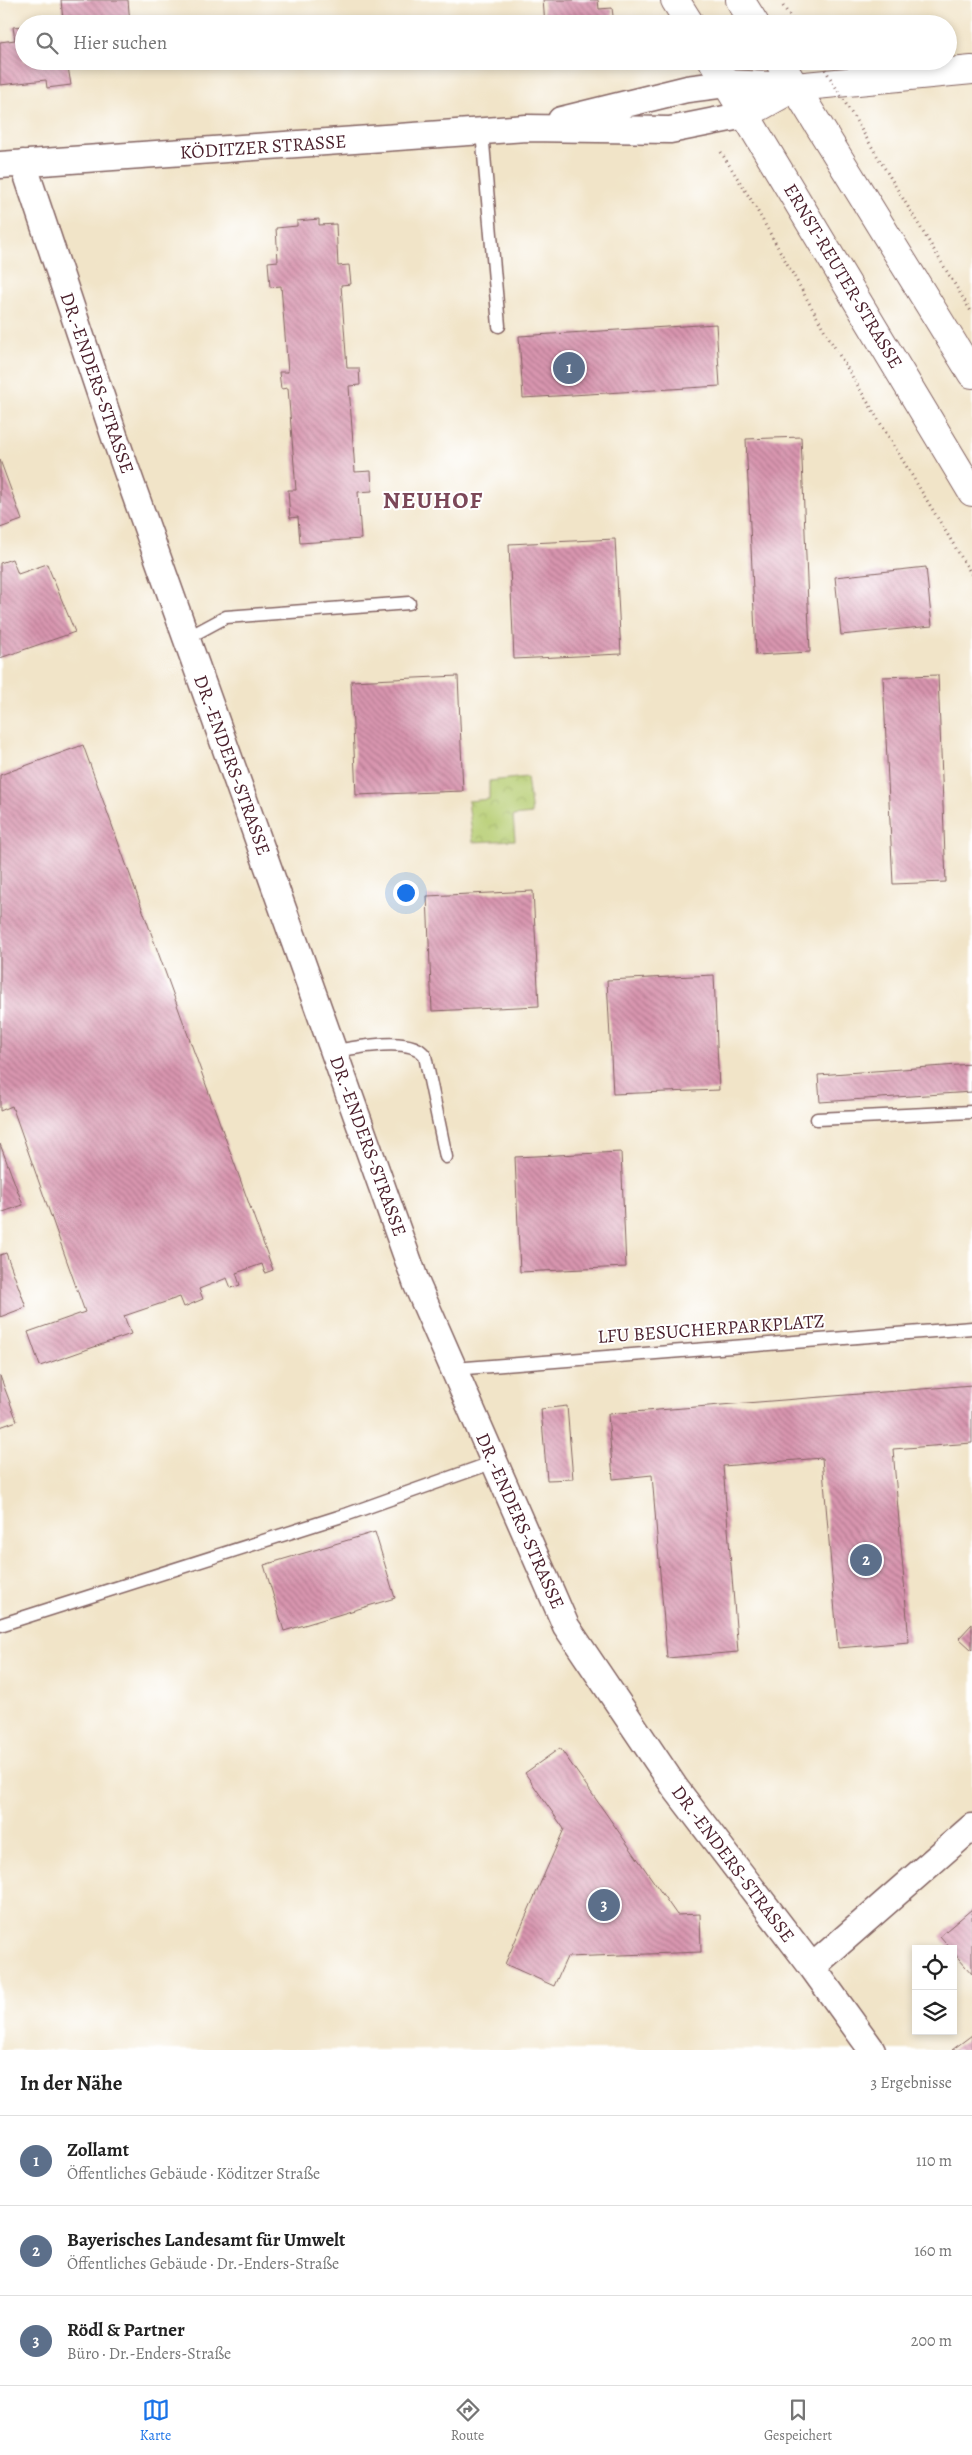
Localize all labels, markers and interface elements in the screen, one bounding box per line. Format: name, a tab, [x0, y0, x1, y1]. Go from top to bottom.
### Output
search box	[15, 15, 957, 70]
icon: search	[33, 29, 61, 57]
text: Hier suchen	[73, 30, 167, 56]
street label: KÖDITZER STRASSE	[179, 128, 347, 166]
street label: ERNST-REUTER-STRASSE	[777, 179, 909, 373]
street label: DR.-ENDERS-STRASSE	[54, 289, 140, 477]
pin: 1	[553, 349, 585, 387]
district label: NEUHOF	[383, 484, 483, 516]
street label: DR.-ENDERS-STRASSE	[187, 671, 277, 859]
your location	[393, 880, 419, 906]
street label: DR.-ENDERS-STRASSE	[323, 1052, 413, 1240]
street label: LFU BESUCHERPARKPLATZ	[597, 1308, 825, 1350]
street label: DR.-ENDERS-STRASSE	[469, 1429, 571, 1613]
pin: 2	[850, 1541, 882, 1579]
street label: DR.-ENDERS-STRASSE	[665, 1780, 801, 1948]
pin: 3	[588, 1886, 620, 1924]
map controls	[912, 1945, 957, 2035]
button: locate	[912, 1945, 957, 1990]
button: layers	[912, 1990, 957, 2035]
text: In der Nähe	[20, 2069, 122, 2097]
text: 3 Ergebnisse	[870, 2072, 952, 2094]
text: Zollamt	[67, 2137, 129, 2163]
text: 1	[33, 2150, 39, 2172]
text: 110 m	[916, 2150, 952, 2172]
text: Öffentliches Gebäude · Köditzer Straße	[67, 2163, 320, 2185]
text: Bayerisches Landesamt für Umwelt	[67, 2227, 345, 2253]
text: 2	[32, 2240, 40, 2262]
text: 160 m	[914, 2240, 952, 2262]
text: Öffentliches Gebäude · Dr.-Enders-Straße	[67, 2253, 339, 2275]
text: Rödl & Partner	[67, 2317, 185, 2343]
text: 3	[33, 2330, 39, 2352]
text: 200 m	[911, 2330, 952, 2352]
text: Büro · Dr.-Enders-Straße	[67, 2343, 231, 2365]
tab: Karte	[140, 2396, 171, 2445]
tab: Route	[451, 2396, 484, 2445]
tab: Gespeichert	[764, 2396, 832, 2445]

